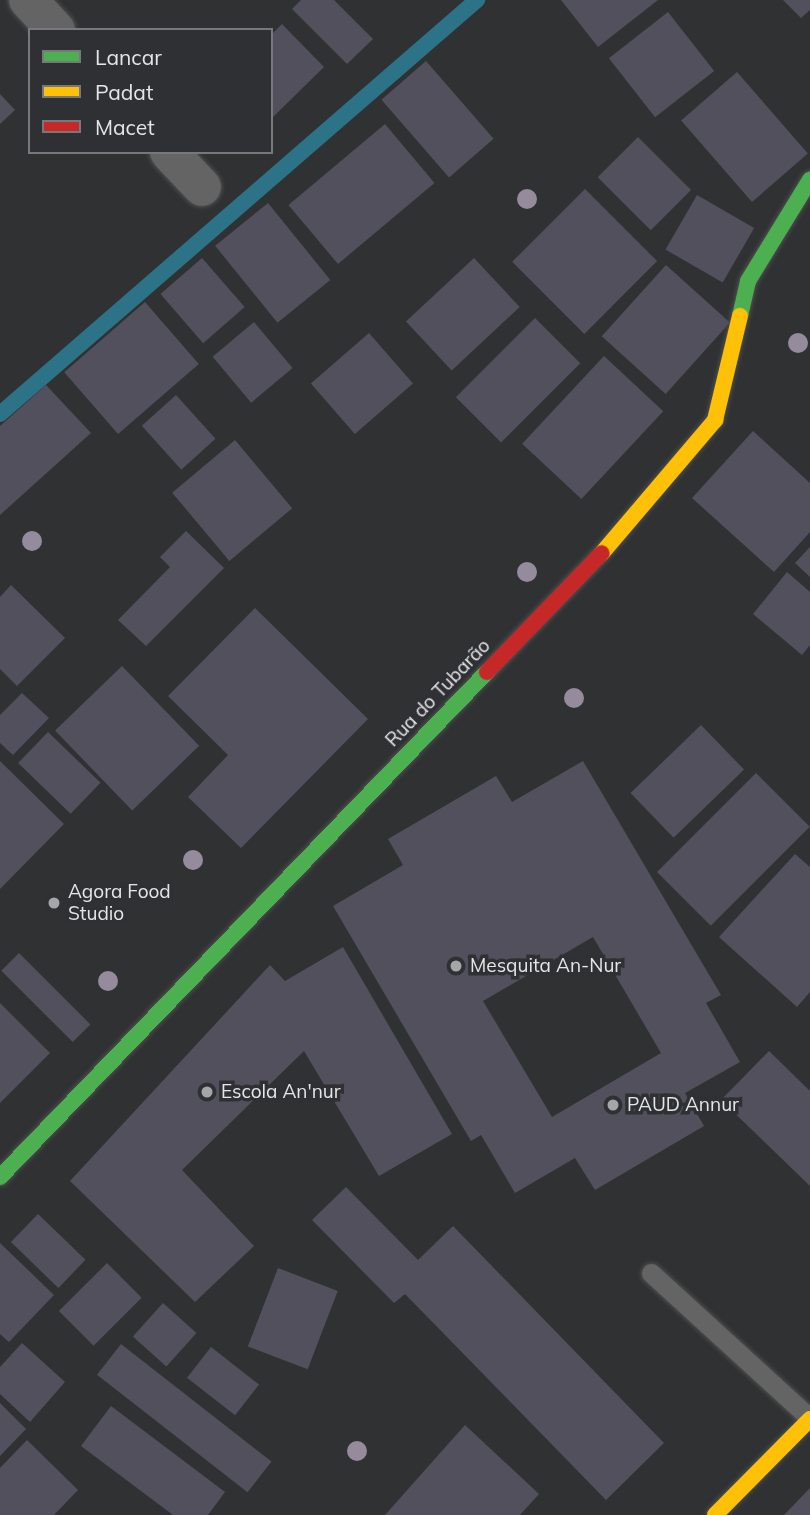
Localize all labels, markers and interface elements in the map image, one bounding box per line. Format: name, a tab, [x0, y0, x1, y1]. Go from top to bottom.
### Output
legend	[28, 28, 273, 154]
text: Lancar	[95, 44, 162, 70]
text: Padat	[95, 79, 153, 105]
text: Macet	[95, 114, 155, 140]
street label: Rua do Tubarão	[381, 634, 495, 752]
place label: Agora Food Studio	[68, 881, 171, 925]
marker: Agora Food Studio	[46, 895, 62, 911]
place label: Mesquita An-Nur	[470, 955, 621, 977]
marker: Mesquita An-Nur	[448, 958, 464, 974]
place label: Escola An'nur	[221, 1081, 341, 1103]
marker: Escola An'nur	[199, 1084, 215, 1100]
place label: PAUD Annur	[627, 1094, 739, 1116]
marker: PAUD Annur	[605, 1097, 621, 1113]

